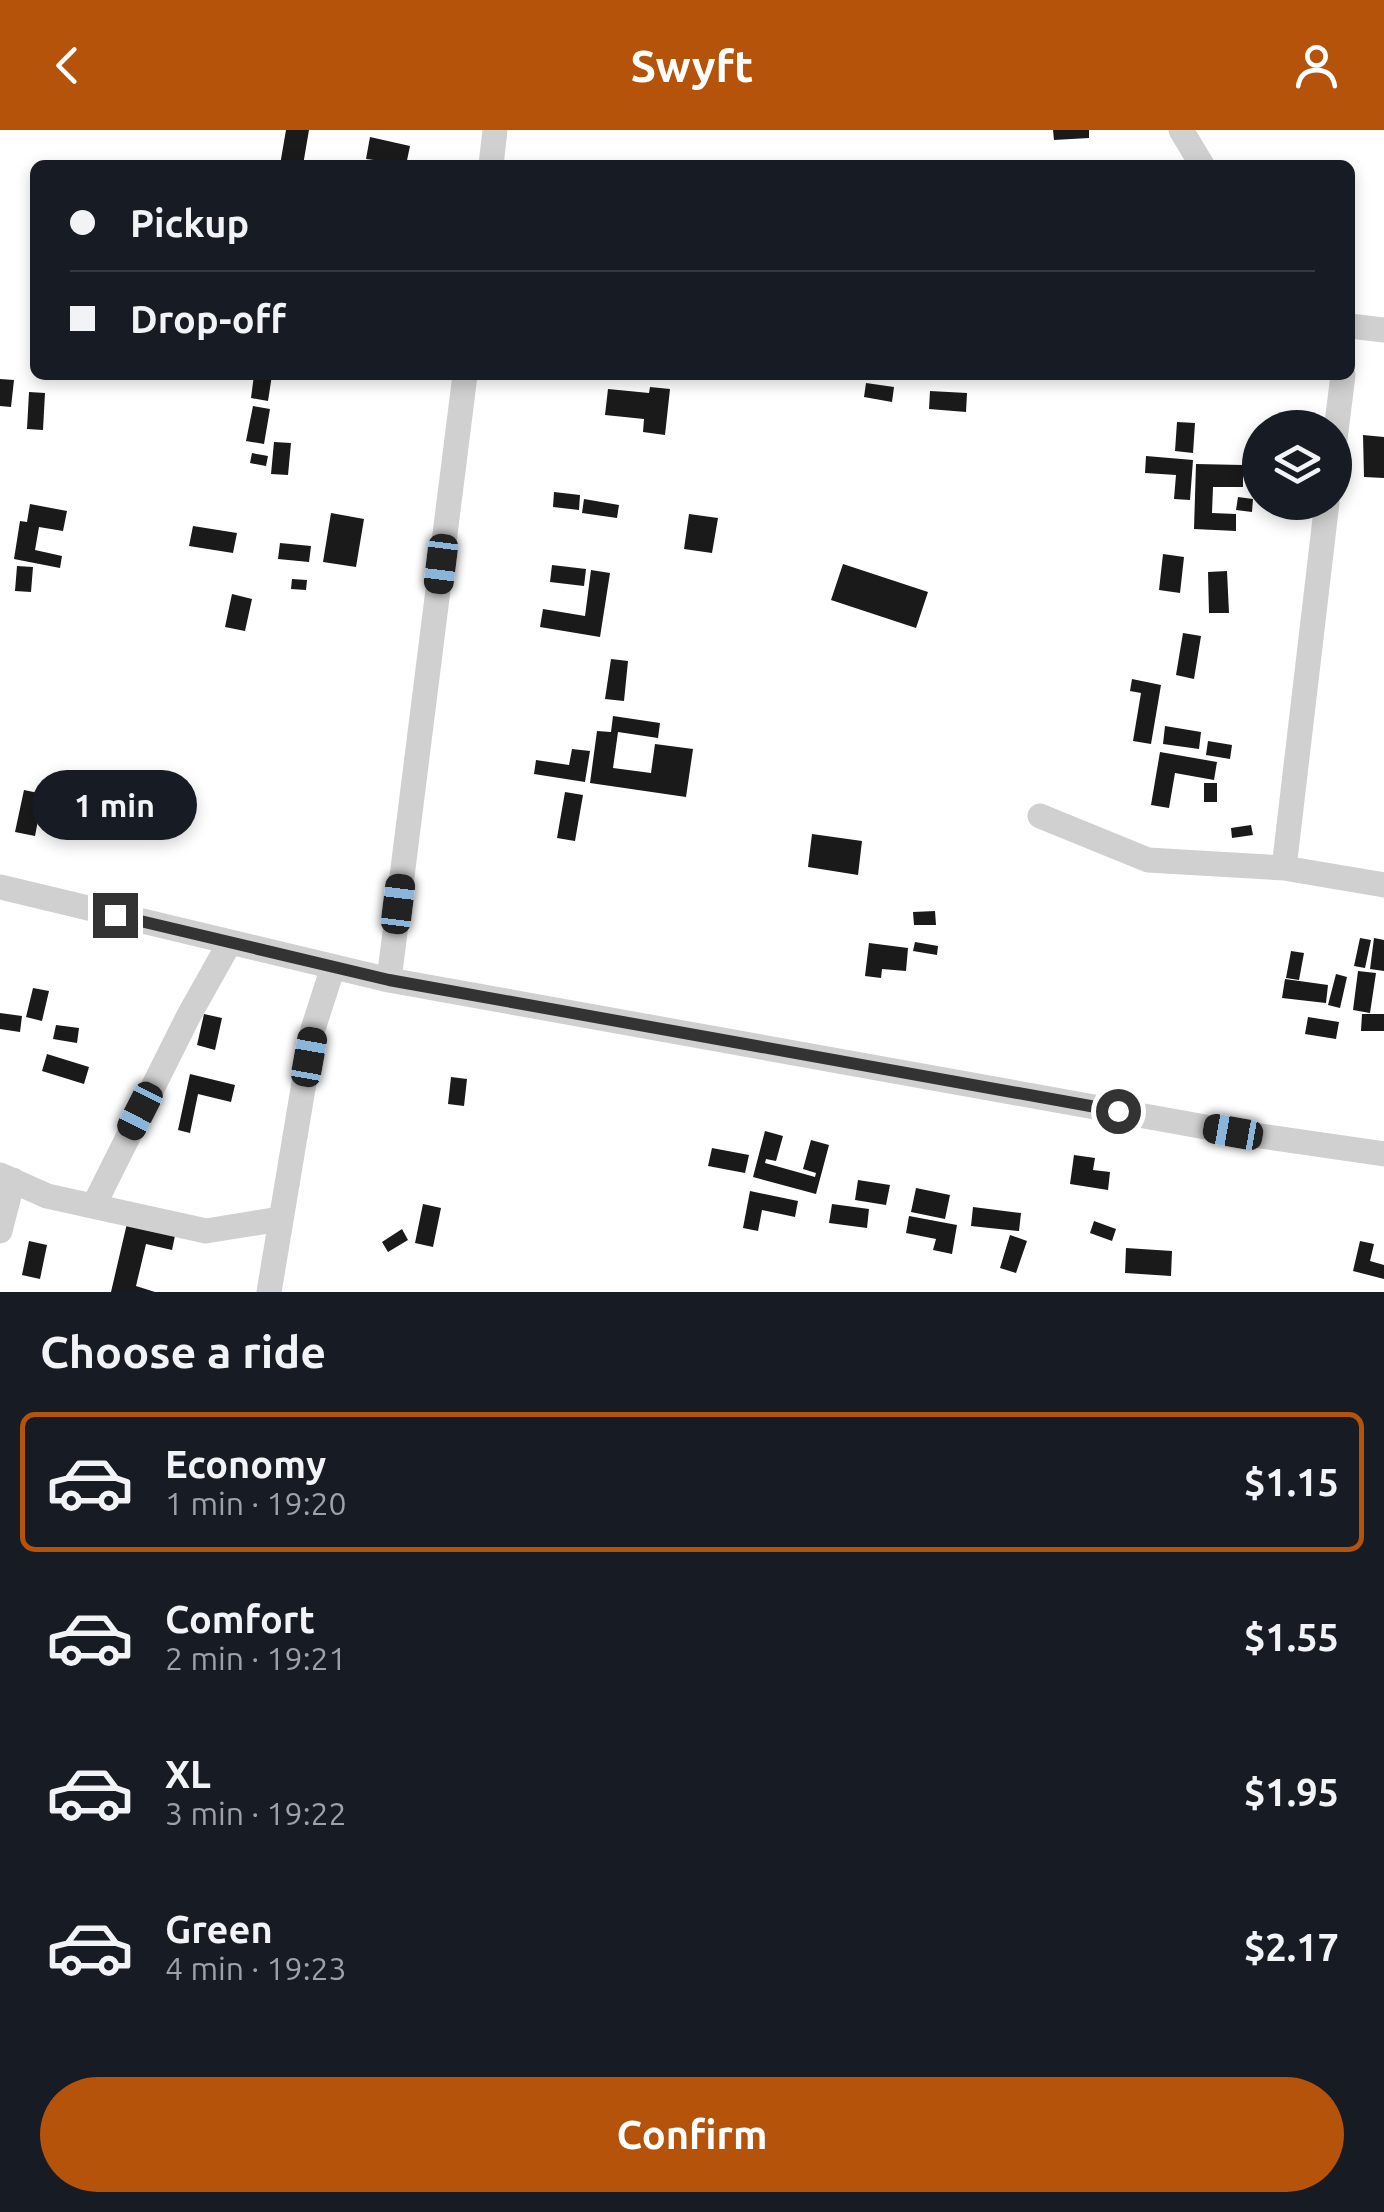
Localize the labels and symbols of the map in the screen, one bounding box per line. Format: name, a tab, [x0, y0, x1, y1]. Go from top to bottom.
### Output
car	[422, 532, 460, 596]
callout: 1 min	[32, 770, 198, 840]
car	[379, 872, 417, 936]
route end	[93, 893, 138, 938]
car	[289, 1025, 329, 1089]
car	[113, 1077, 167, 1145]
route start	[1096, 1089, 1141, 1134]
car	[1201, 1112, 1265, 1152]

